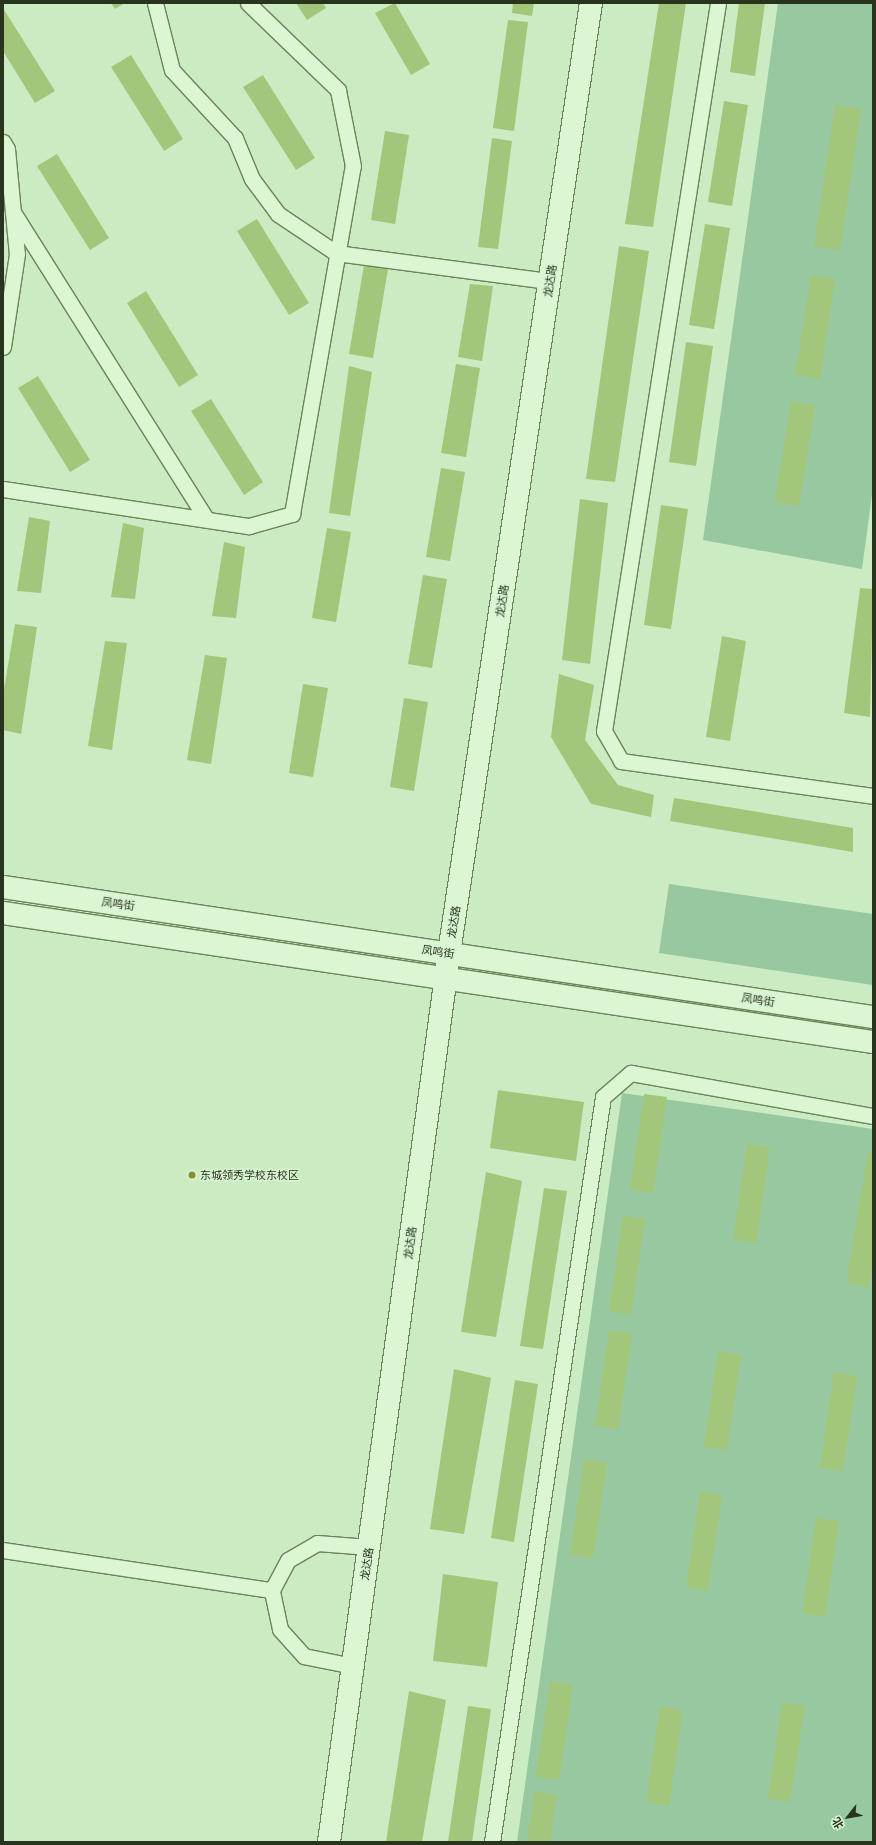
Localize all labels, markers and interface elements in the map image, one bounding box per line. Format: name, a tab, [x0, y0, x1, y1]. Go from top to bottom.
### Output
street label: 龙达路	[541, 264, 559, 298]
street label: 龙达路	[493, 584, 511, 618]
street label: 凤鸣街	[101, 895, 135, 913]
street label: 龙达路	[445, 905, 463, 939]
street label: 凤鸣街	[421, 943, 455, 961]
street label: 凤鸣街	[741, 991, 775, 1009]
place label: 东城领秀学校东校区	[200, 1168, 299, 1182]
marker: 东城领秀学校东校区	[187, 1170, 197, 1180]
street label: 龙达路	[401, 1226, 419, 1260]
street label: 龙达路	[358, 1547, 376, 1581]
north arrow	[828, 1797, 868, 1837]
text: 北	[829, 1815, 847, 1832]

